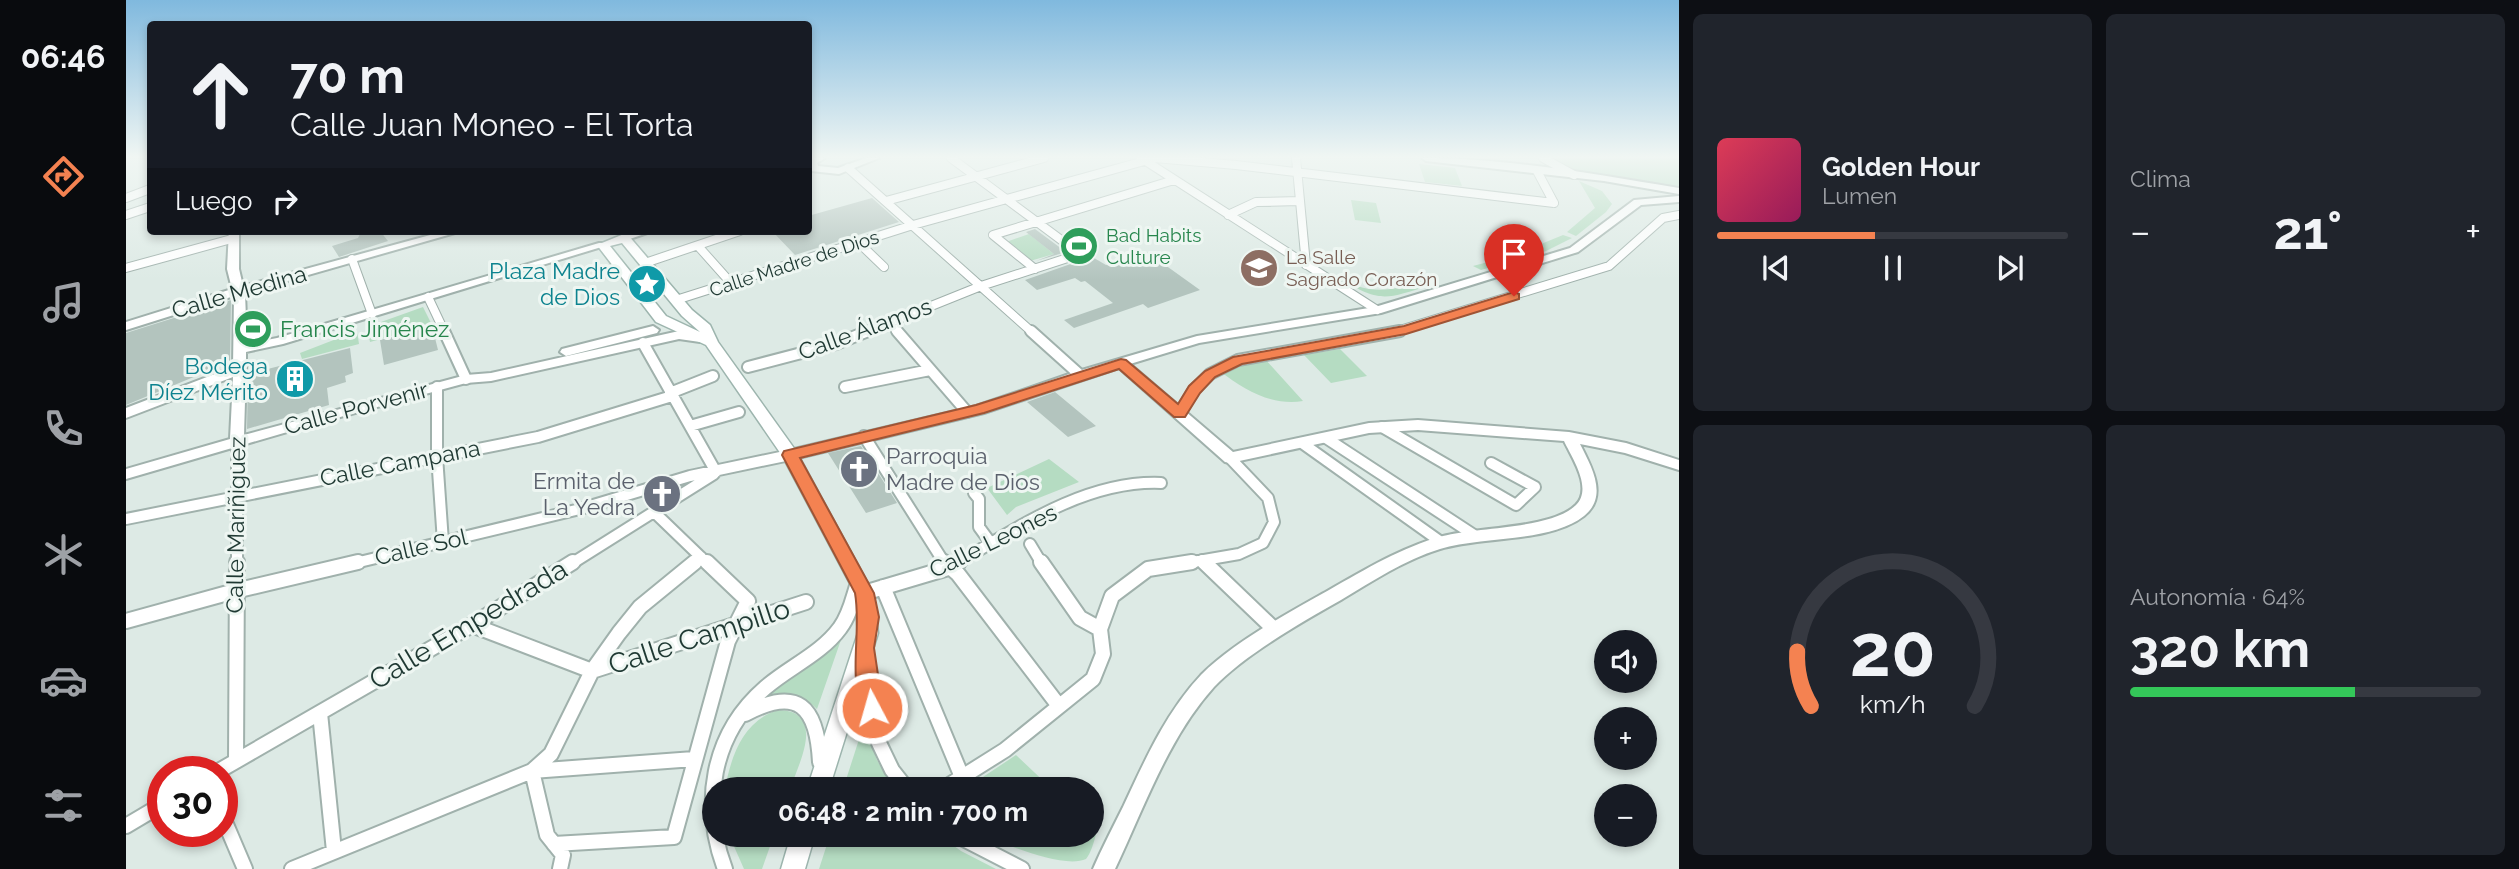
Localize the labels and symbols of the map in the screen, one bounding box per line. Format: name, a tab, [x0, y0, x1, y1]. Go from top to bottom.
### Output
place label: Bad Habits Culture	[1106, 224, 1201, 268]
pin	[1484, 224, 1544, 296]
street label: Calle Madre de Dios	[706, 225, 882, 301]
sports icon: Bad Habits Culture	[1058, 225, 1100, 267]
place label: La Salle Sagrado Corazón	[1286, 246, 1437, 290]
school or university icon: La Salle Sagrado Corazón	[1238, 247, 1280, 289]
place label: Plaza Madre de Dios	[489, 257, 620, 310]
street label: Calle Medina	[168, 259, 309, 324]
place icon: Plaza Madre de Dios	[626, 263, 668, 305]
street label: Calle Álamos	[795, 292, 935, 365]
sports icon: Francis Jiménez	[232, 308, 274, 350]
place label: Francis Jiménez	[280, 315, 449, 342]
place label: Bodega Díez Mérito	[148, 352, 268, 405]
building icon: Bodega Díez Mérito	[274, 358, 316, 400]
street label: Calle Porvenir	[281, 375, 431, 440]
street label: Calle Campana	[318, 434, 482, 491]
street label: Calle Mariñiguez	[220, 436, 251, 614]
place label: Parroquia Madre de Dios	[886, 442, 1040, 495]
church icon: Parroquia Madre de Dios	[838, 448, 880, 490]
place label: Ermita de La Yedra	[533, 467, 635, 520]
church icon: Ermita de La Yedra	[641, 473, 683, 515]
street label: Calle Leones	[925, 498, 1061, 583]
street label: Calle Sol	[372, 523, 470, 570]
street label: Calle Empedrada	[363, 552, 573, 696]
street label: Calle Campillo	[604, 592, 794, 681]
position arrow	[835, 671, 909, 745]
speed limit sign: 30	[147, 756, 238, 847]

